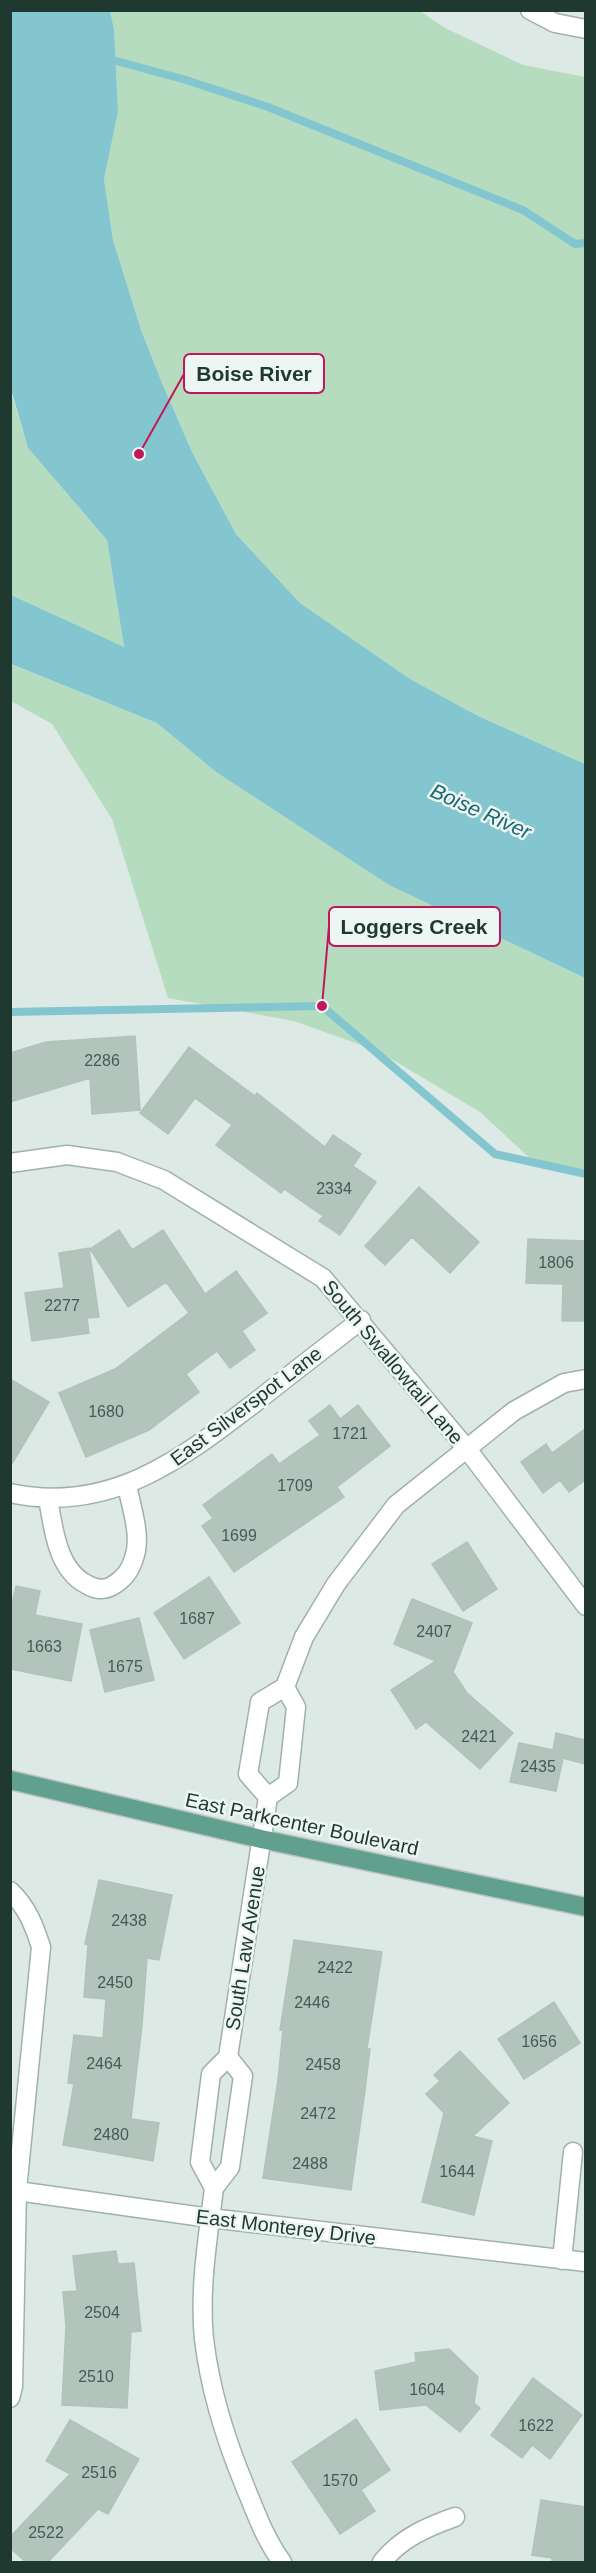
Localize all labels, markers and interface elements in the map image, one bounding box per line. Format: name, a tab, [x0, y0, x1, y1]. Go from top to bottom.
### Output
callout: Boise River	[184, 354, 324, 393]
text: Boise River	[196, 362, 312, 385]
water label: Boise River	[427, 779, 536, 844]
callout: Loggers Creek	[329, 907, 500, 946]
text: Loggers Creek	[340, 915, 488, 938]
house number: 2286	[84, 1052, 120, 1069]
house number: 2334	[316, 1180, 352, 1197]
house number: 1806	[538, 1254, 574, 1271]
street label: South Swallowtail Lane	[318, 1276, 468, 1448]
house number: 2277	[44, 1297, 80, 1314]
street label: East Silverspot Lane	[166, 1342, 326, 1470]
house number: 1680	[88, 1403, 124, 1420]
house number: 1721	[332, 1425, 368, 1442]
house number: 1709	[277, 1477, 313, 1494]
house number: 1699	[221, 1527, 257, 1544]
house number: 1687	[179, 1610, 215, 1627]
house number: 2407	[416, 1623, 452, 1640]
house number: 1663	[26, 1638, 62, 1655]
house number: 1675	[107, 1658, 143, 1675]
house number: 2421	[461, 1728, 497, 1745]
house number: 2435	[520, 1758, 556, 1775]
street label: East Parkcenter Boulevard	[183, 1789, 421, 1859]
street label: South Law Avenue	[221, 1864, 269, 2032]
house number: 2438	[111, 1912, 147, 1929]
house number: 2422	[317, 1959, 353, 1976]
house number: 2450	[97, 1974, 133, 1991]
house number: 2446	[294, 1994, 330, 2011]
house number: 1656	[521, 2033, 557, 2050]
house number: 2464	[86, 2055, 122, 2072]
house number: 2458	[305, 2056, 341, 2073]
house number: 2472	[300, 2105, 336, 2122]
house number: 2480	[93, 2126, 129, 2143]
house number: 2488	[292, 2155, 328, 2172]
house number: 1644	[439, 2163, 475, 2180]
street label: East Monterey Drive	[195, 2205, 377, 2249]
house number: 2504	[84, 2304, 120, 2321]
house number: 2510	[78, 2368, 114, 2385]
house number: 1604	[409, 2381, 445, 2398]
house number: 1622	[518, 2417, 554, 2434]
house number: 2516	[81, 2464, 117, 2481]
house number: 1570	[322, 2472, 358, 2489]
house number: 2522	[28, 2524, 64, 2541]

